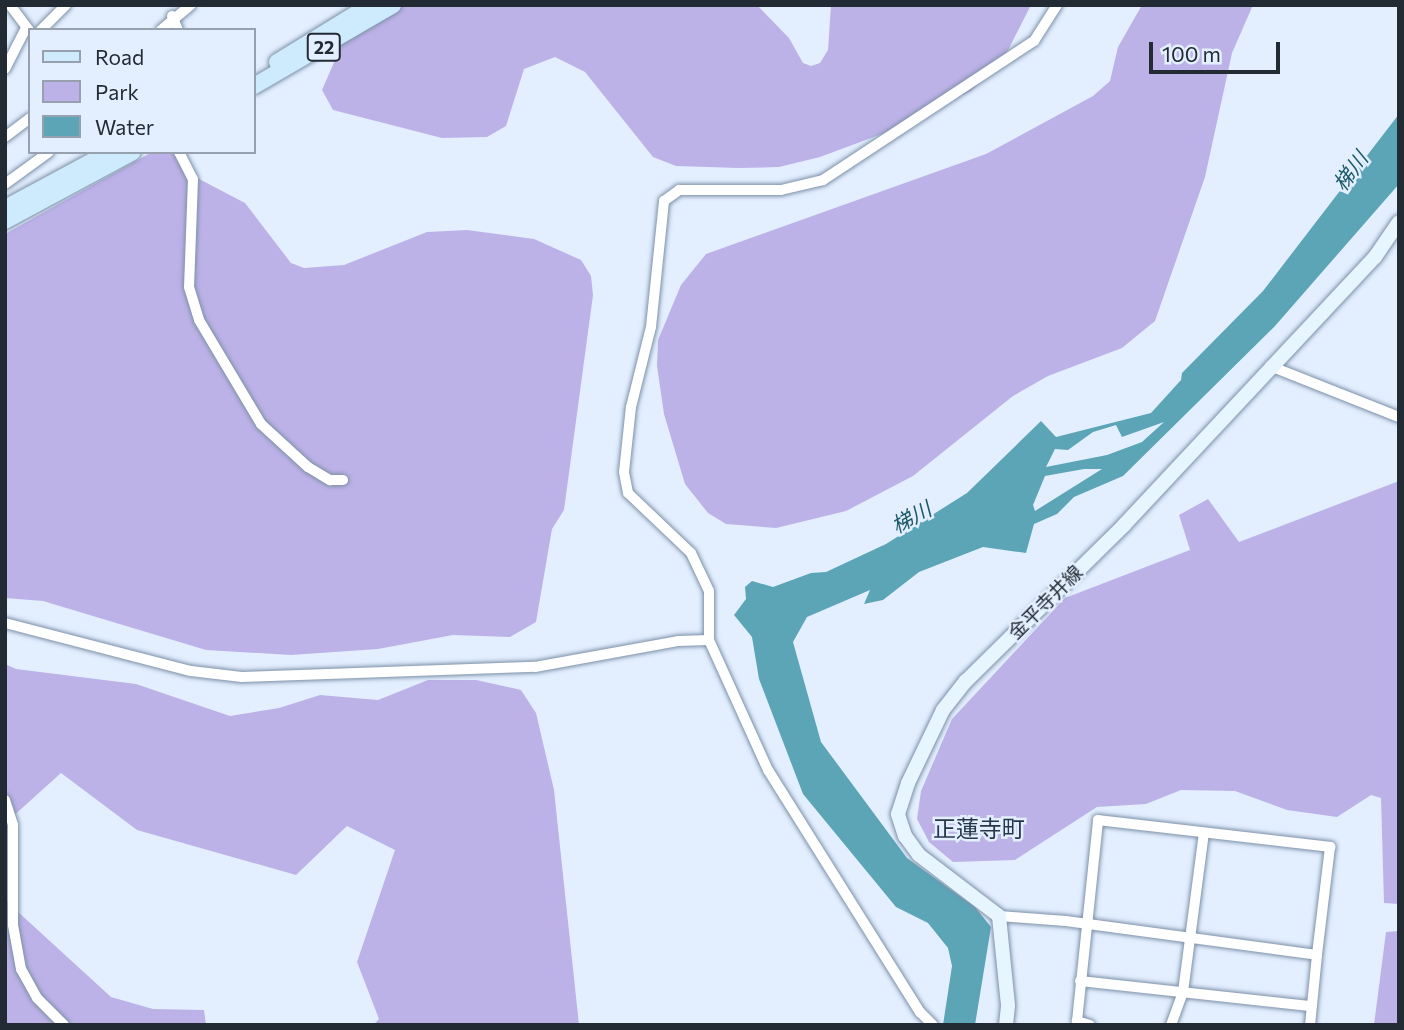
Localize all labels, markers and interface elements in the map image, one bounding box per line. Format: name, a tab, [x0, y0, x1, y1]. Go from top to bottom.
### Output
legend	[28, 28, 256, 154]
scale bar	[1152, 28, 1283, 72]
road number: 22	[306, 32, 342, 62]
text: 100 m	[1162, 41, 1221, 66]
text: Road	[95, 44, 144, 69]
text: Park	[95, 79, 139, 104]
text: Water	[95, 114, 154, 139]
water label: 梯川	[1327, 147, 1373, 195]
water label: 梯川	[887, 496, 935, 538]
street label: 金平寺井線	[1003, 560, 1087, 644]
district label: 正蓮寺町	[933, 814, 1025, 842]

